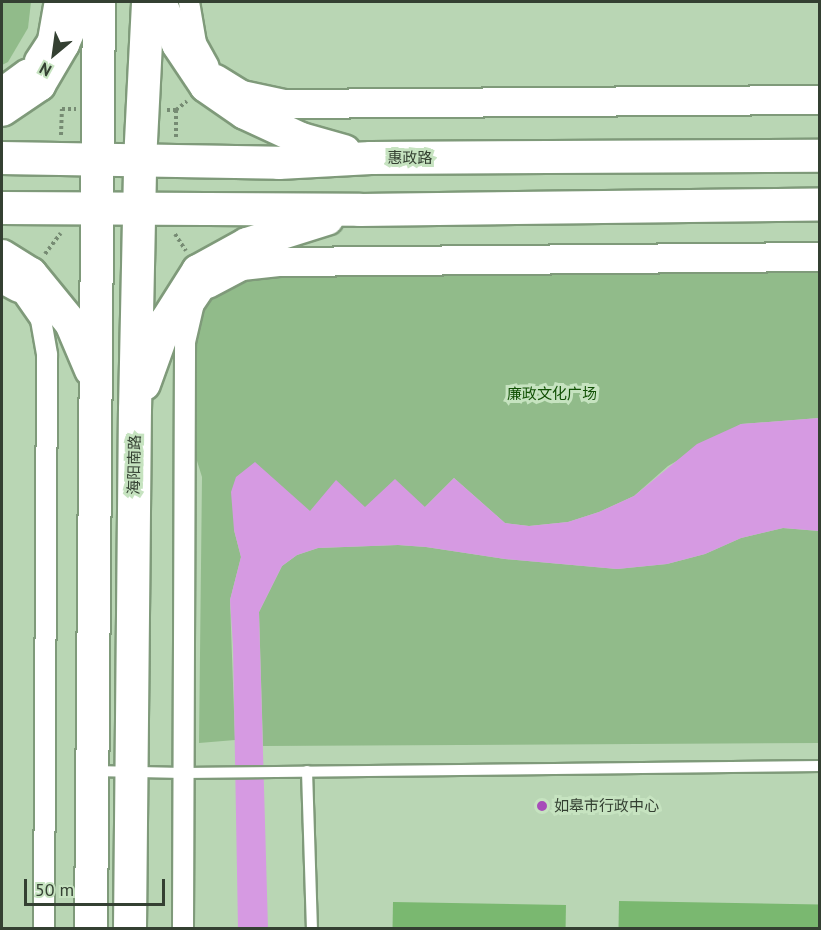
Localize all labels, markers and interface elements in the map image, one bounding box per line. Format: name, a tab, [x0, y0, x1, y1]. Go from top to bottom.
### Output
north arrow	[24, 24, 84, 84]
text: N	[36, 58, 55, 81]
street label: 惠政路	[388, 149, 432, 167]
park label: 廉政文化广场	[507, 385, 597, 403]
street label: 海阳南路	[124, 435, 144, 495]
place label: 如皋市行政中心	[554, 797, 659, 815]
marker: 如皋市行政中心	[535, 799, 549, 813]
scale bar	[27, 867, 168, 905]
text: 50 m	[35, 878, 74, 901]

